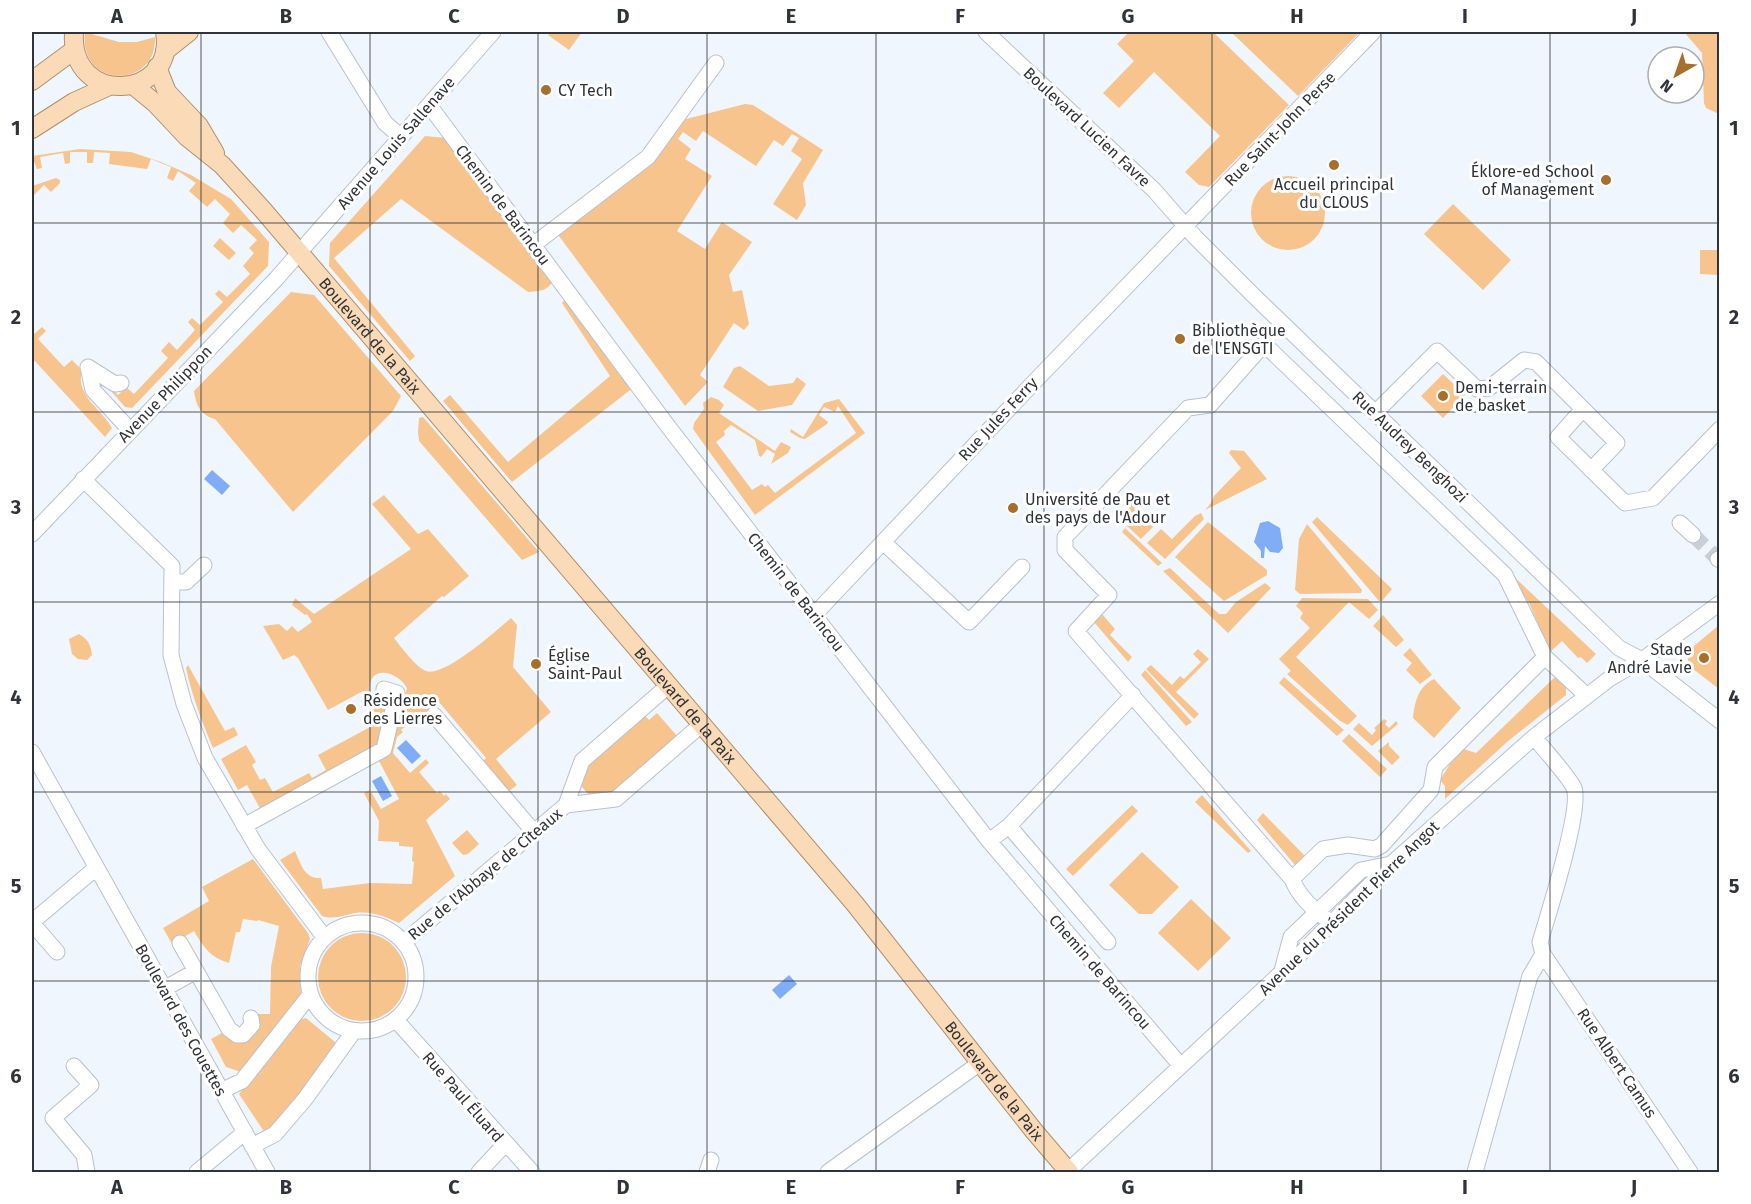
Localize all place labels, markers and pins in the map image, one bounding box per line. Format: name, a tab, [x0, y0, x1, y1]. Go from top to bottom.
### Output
place label: CY Tech	[558, 81, 613, 100]
marker: CY Tech	[539, 83, 553, 97]
marker: Accueil principal du CLOUS	[1327, 158, 1341, 172]
place label: Éklore-ed School of Management	[1471, 161, 1594, 199]
marker: Éklore-ed School of Management	[1599, 173, 1613, 187]
place label: Accueil principal du CLOUS	[1274, 175, 1394, 212]
place label: Bibliothèque de l'ENSGTI	[1192, 321, 1286, 358]
marker: Bibliothèque de l'ENSGTI	[1173, 332, 1187, 346]
place label: Demi-terrain de basket	[1455, 378, 1547, 415]
marker: Demi-terrain de basket	[1436, 389, 1450, 403]
place label: Université de Pau et des pays de l'Adour	[1025, 490, 1170, 527]
marker: Université de Pau et des pays de l'Adour	[1006, 501, 1020, 515]
place label: Stade André Lavie	[1608, 640, 1692, 677]
place label: Église Saint-Paul	[548, 645, 622, 683]
marker: Stade André Lavie	[1697, 651, 1711, 665]
marker: Église Saint-Paul	[529, 657, 543, 671]
place label: Résidence des Lierres	[363, 691, 442, 728]
marker: Résidence des Lierres	[344, 702, 358, 716]

